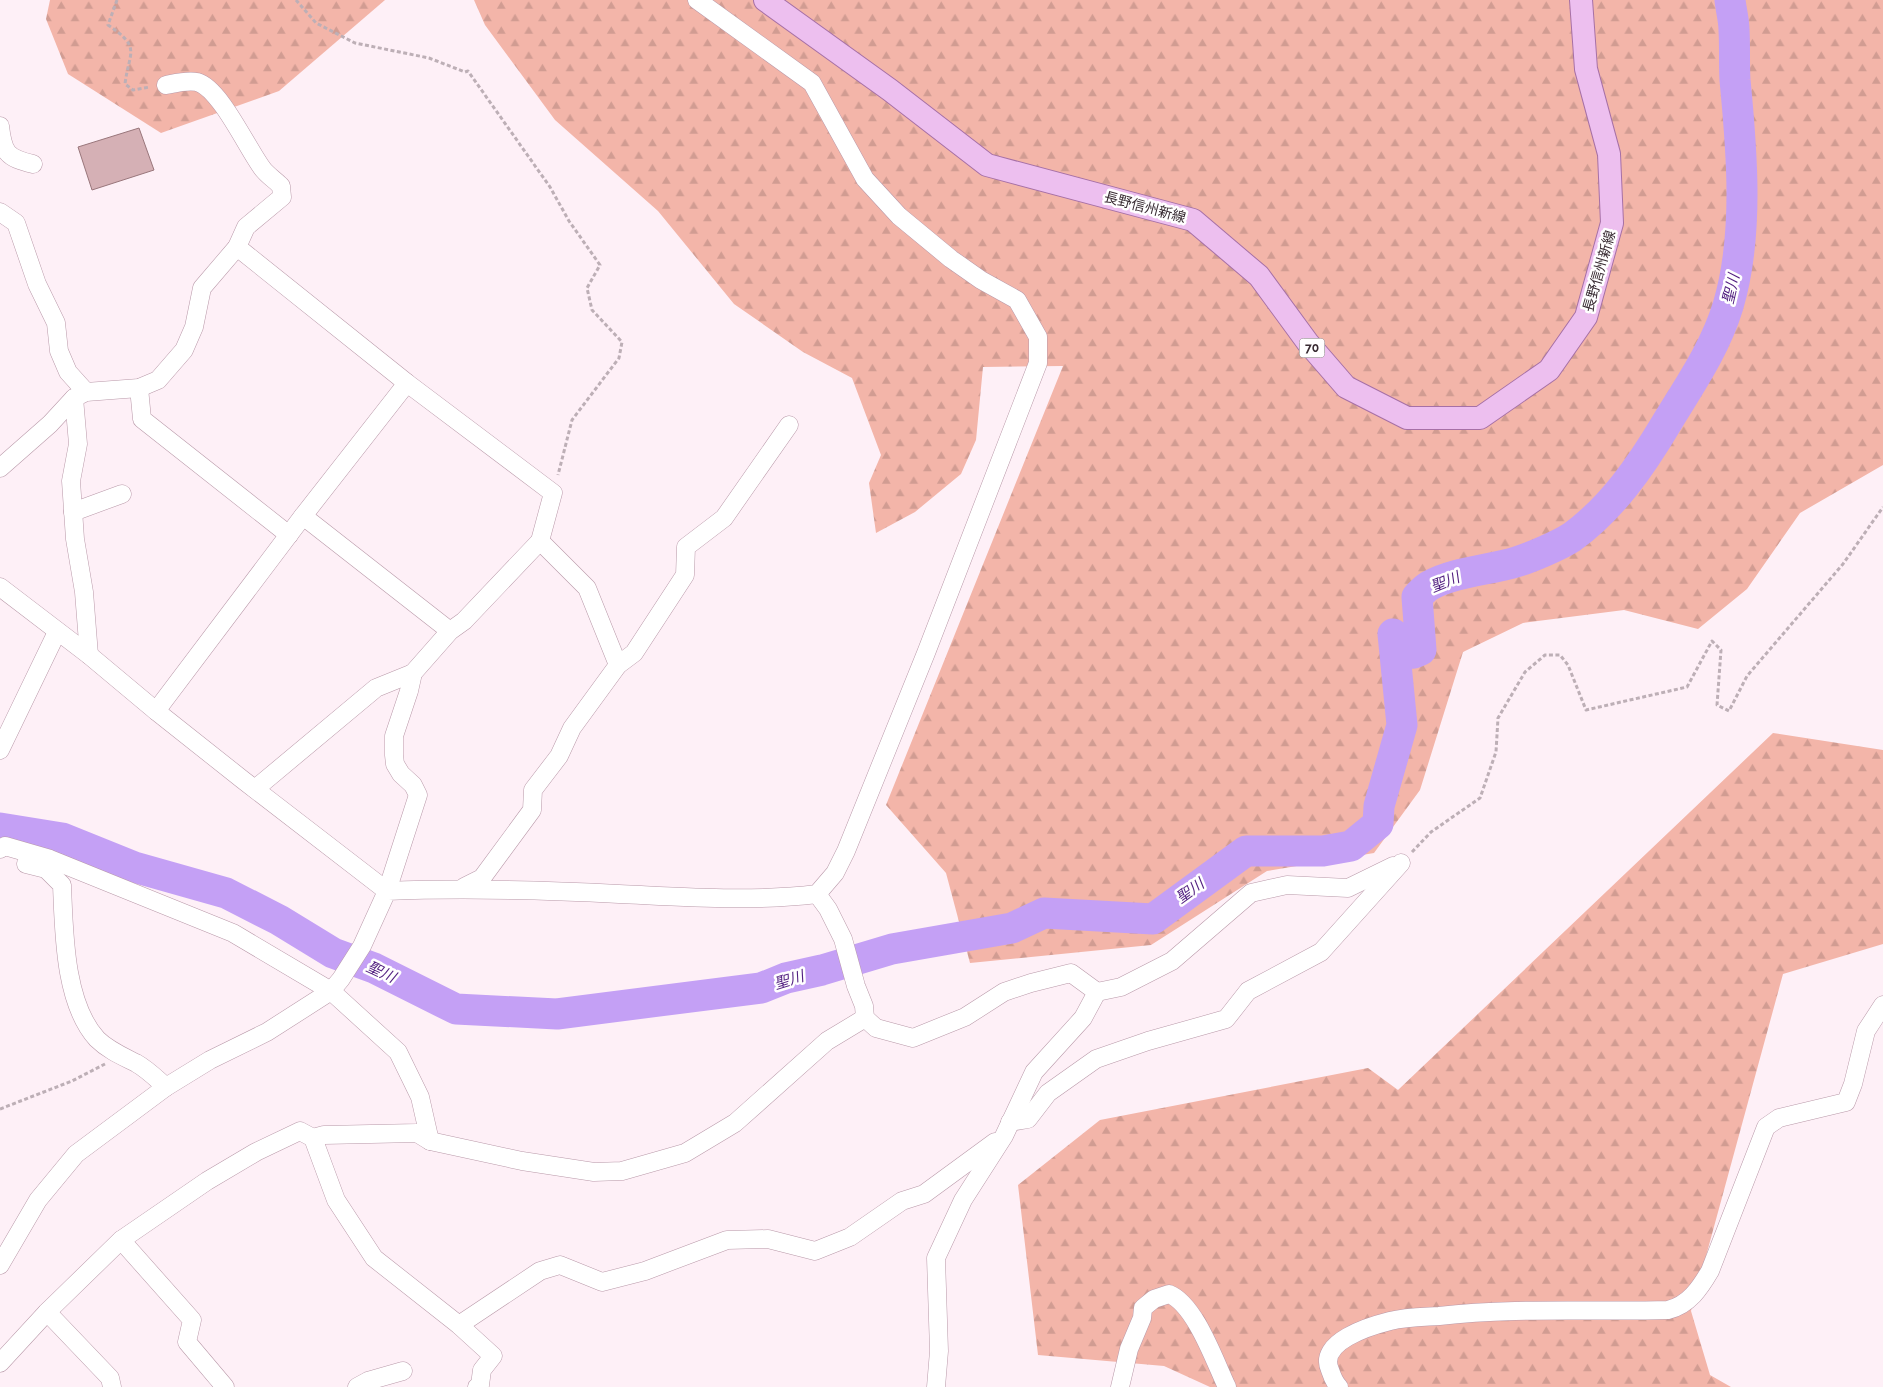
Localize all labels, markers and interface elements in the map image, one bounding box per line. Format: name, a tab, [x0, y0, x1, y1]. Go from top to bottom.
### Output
street label: 長野信州新線	[1102, 188, 1188, 226]
street label: 長野信州新線	[1580, 228, 1618, 314]
water label: 聖川	[1719, 270, 1744, 306]
road number: 70	[1300, 338, 1324, 358]
water label: 聖川	[1428, 567, 1464, 596]
water label: 聖川	[1173, 874, 1209, 907]
water label: 聖川	[364, 958, 400, 987]
water label: 聖川	[772, 966, 808, 993]

